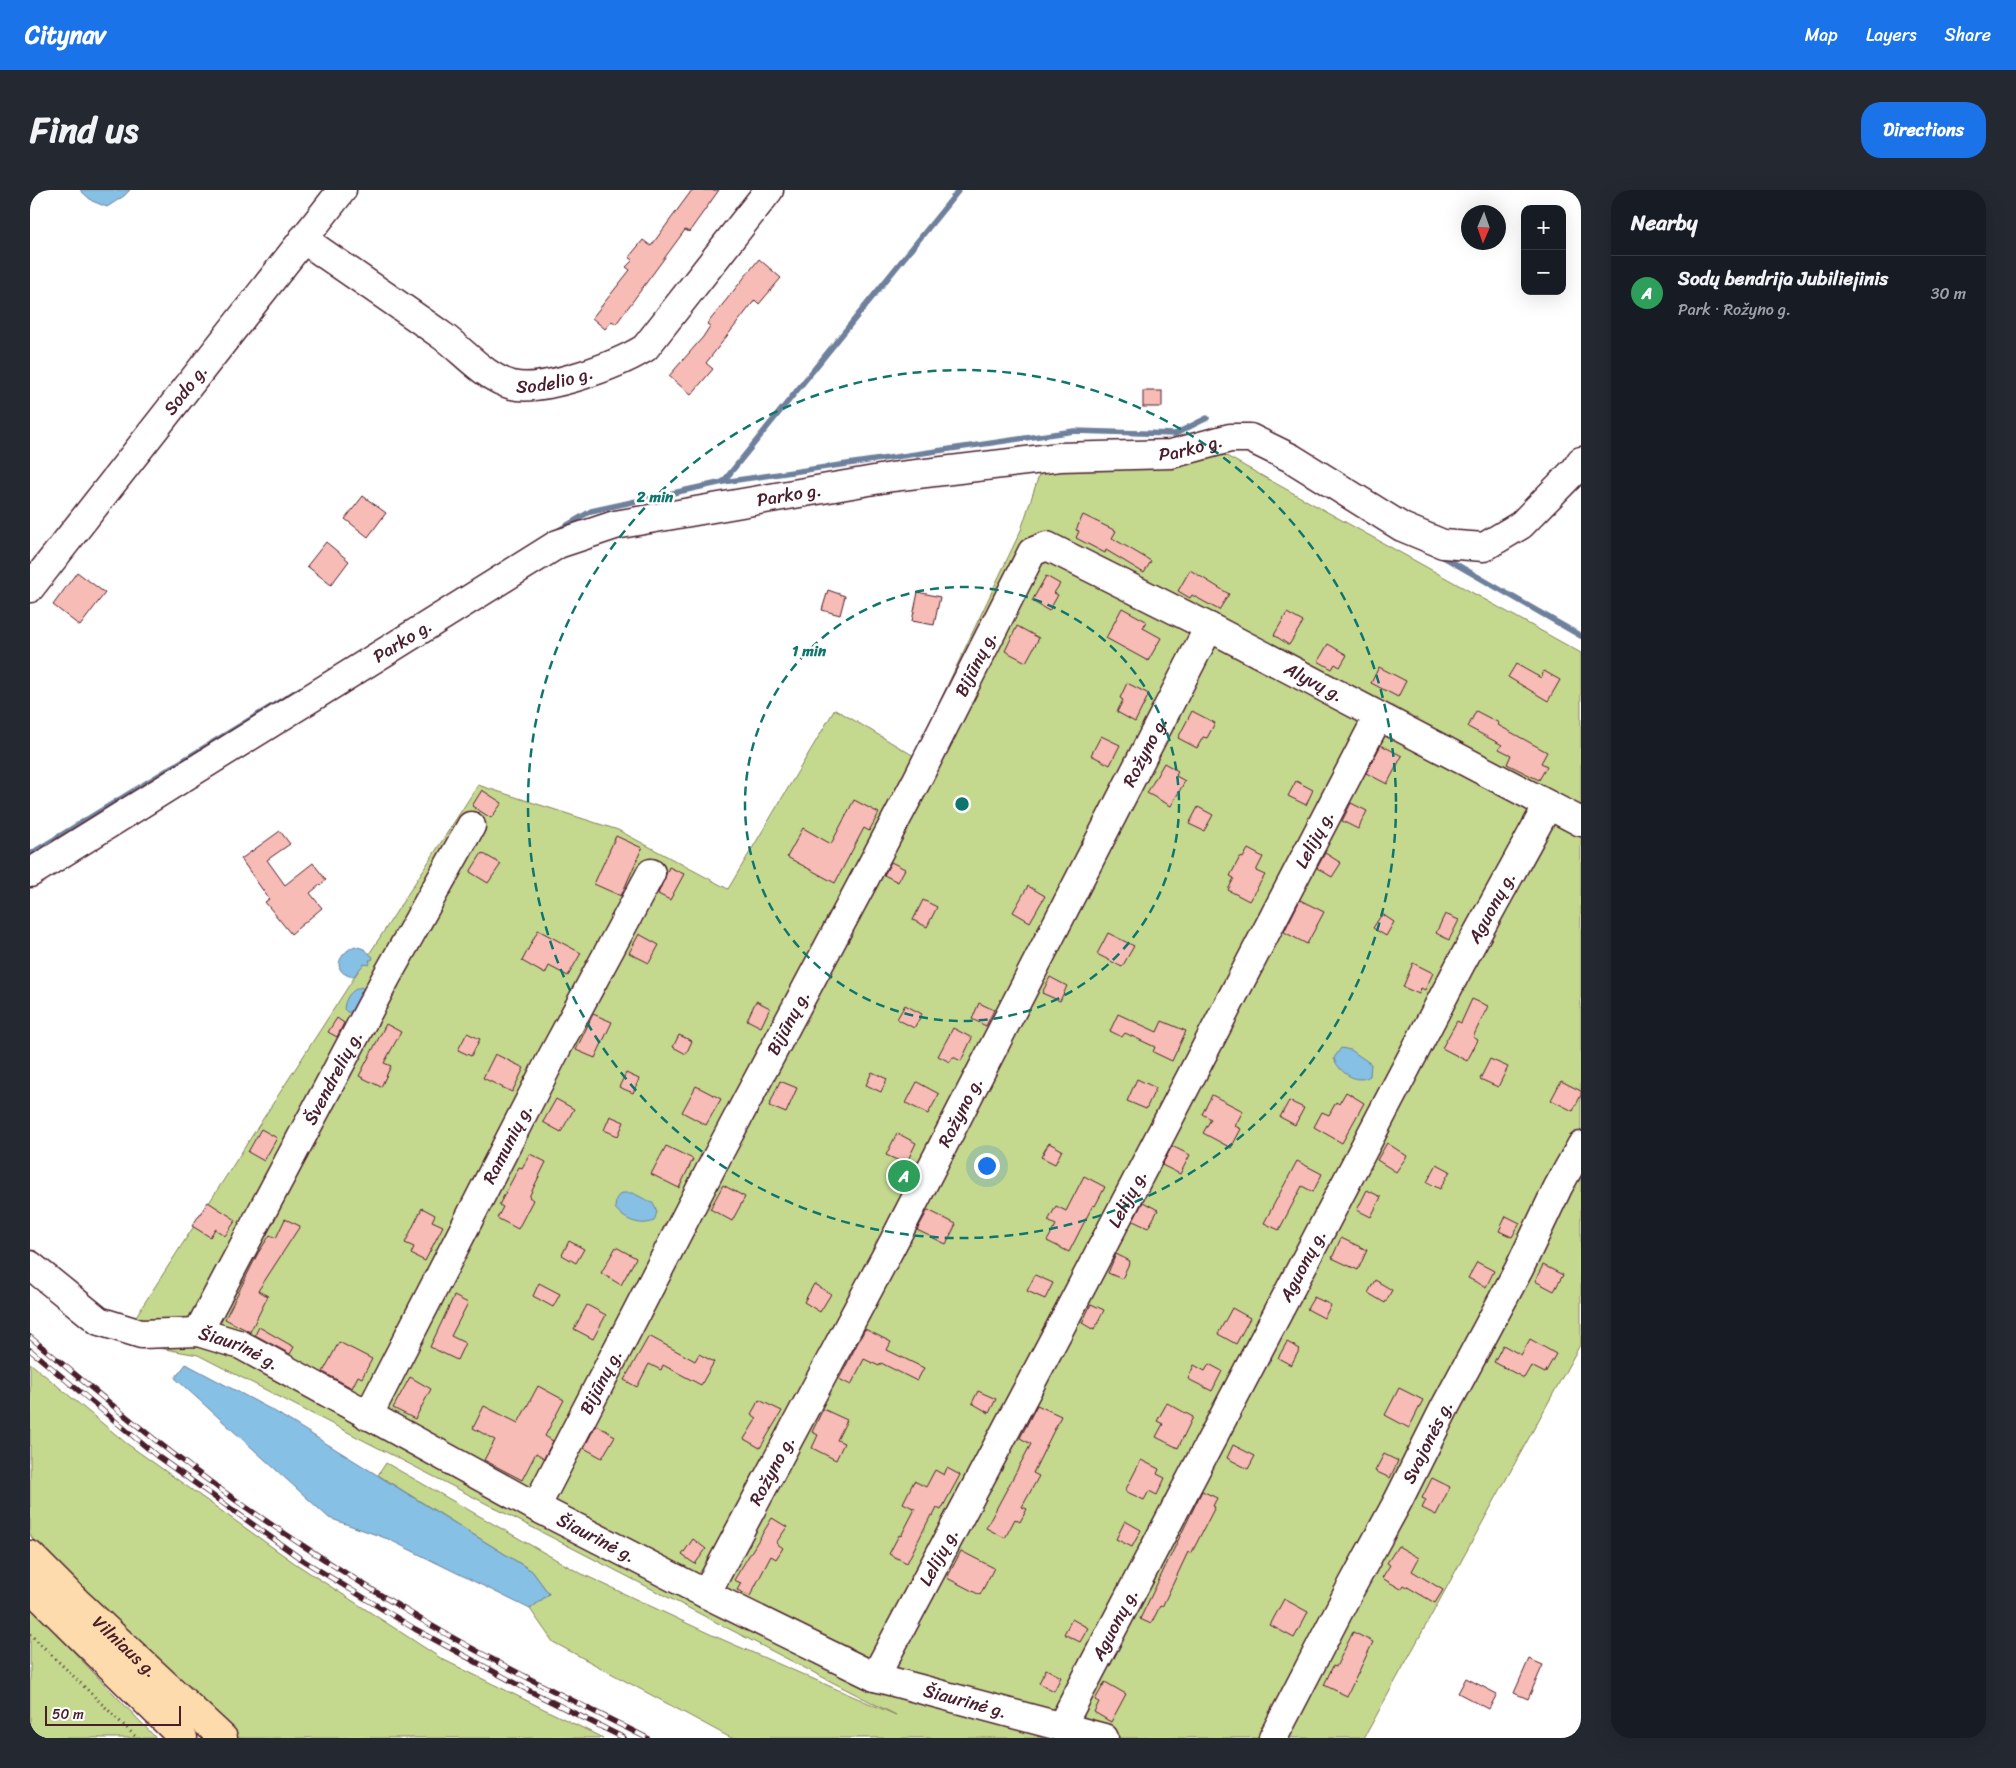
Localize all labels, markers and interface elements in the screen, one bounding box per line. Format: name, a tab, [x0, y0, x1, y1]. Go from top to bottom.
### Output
text: Citynav	[25, 14, 106, 56]
text: Map	[1805, 19, 1838, 51]
text: Layers	[1866, 19, 1917, 51]
text: Share	[1945, 19, 1991, 51]
text: Find us	[30, 99, 138, 161]
button: Directions	[1861, 102, 1986, 158]
text: Nearby	[1631, 204, 1697, 242]
north arrow	[1461, 205, 1506, 250]
map controls	[1521, 205, 1566, 295]
button: +	[1521, 205, 1566, 250]
button: −	[1521, 250, 1566, 295]
text: Sodų bendrija Jubiliejinis	[1678, 262, 1888, 295]
text: A	[1642, 279, 1652, 308]
text: 30 m	[1931, 279, 1966, 308]
text: Park · Rožyno g.	[1678, 295, 1791, 324]
street label: Sodo g.	[155, 357, 216, 423]
street label: Sodelio g.	[516, 357, 598, 403]
street label: Parko g.	[1158, 425, 1226, 470]
street label: Parko g.	[754, 473, 824, 516]
text: 2 min	[636, 484, 674, 510]
street label: Parko g.	[366, 610, 439, 672]
street label: Bijūnų g.	[945, 625, 1006, 702]
text: 1 min	[792, 638, 827, 664]
street label: Alyvų g.	[1278, 653, 1350, 711]
street label: Rožyno g.	[1113, 710, 1177, 793]
centre of rings	[953, 795, 971, 813]
street label: Lelijų g.	[1286, 804, 1343, 874]
street label: Aguonų g.	[1458, 865, 1525, 950]
street label: Bijūnų g.	[757, 984, 819, 1061]
street label: Švendrelių g.	[295, 1024, 372, 1131]
street label: Rožyno g.	[929, 1071, 992, 1153]
street label: Ramunių g.	[473, 1098, 542, 1190]
your location	[974, 1153, 1000, 1179]
pin: A	[888, 1157, 920, 1195]
street label: Lelijų g.	[1099, 1163, 1156, 1234]
street label: Aguonų g.	[1270, 1223, 1335, 1308]
street label: Šiaurinė g.	[195, 1317, 285, 1379]
street label: Bijūnų g.	[570, 1343, 631, 1420]
street label: Svajonės g.	[1393, 1394, 1462, 1489]
street label: Rožyno g.	[740, 1429, 804, 1512]
street label: Šiaurinė g.	[551, 1504, 642, 1572]
street label: Lelijų g.	[910, 1522, 967, 1592]
street label: Aguonų g.	[1082, 1582, 1147, 1667]
street label: Vilniaus g.	[85, 1607, 165, 1686]
street label: Šiaurinė g.	[920, 1675, 1011, 1728]
text: 50 m	[52, 1702, 84, 1727]
scale bar	[45, 1703, 181, 1726]

